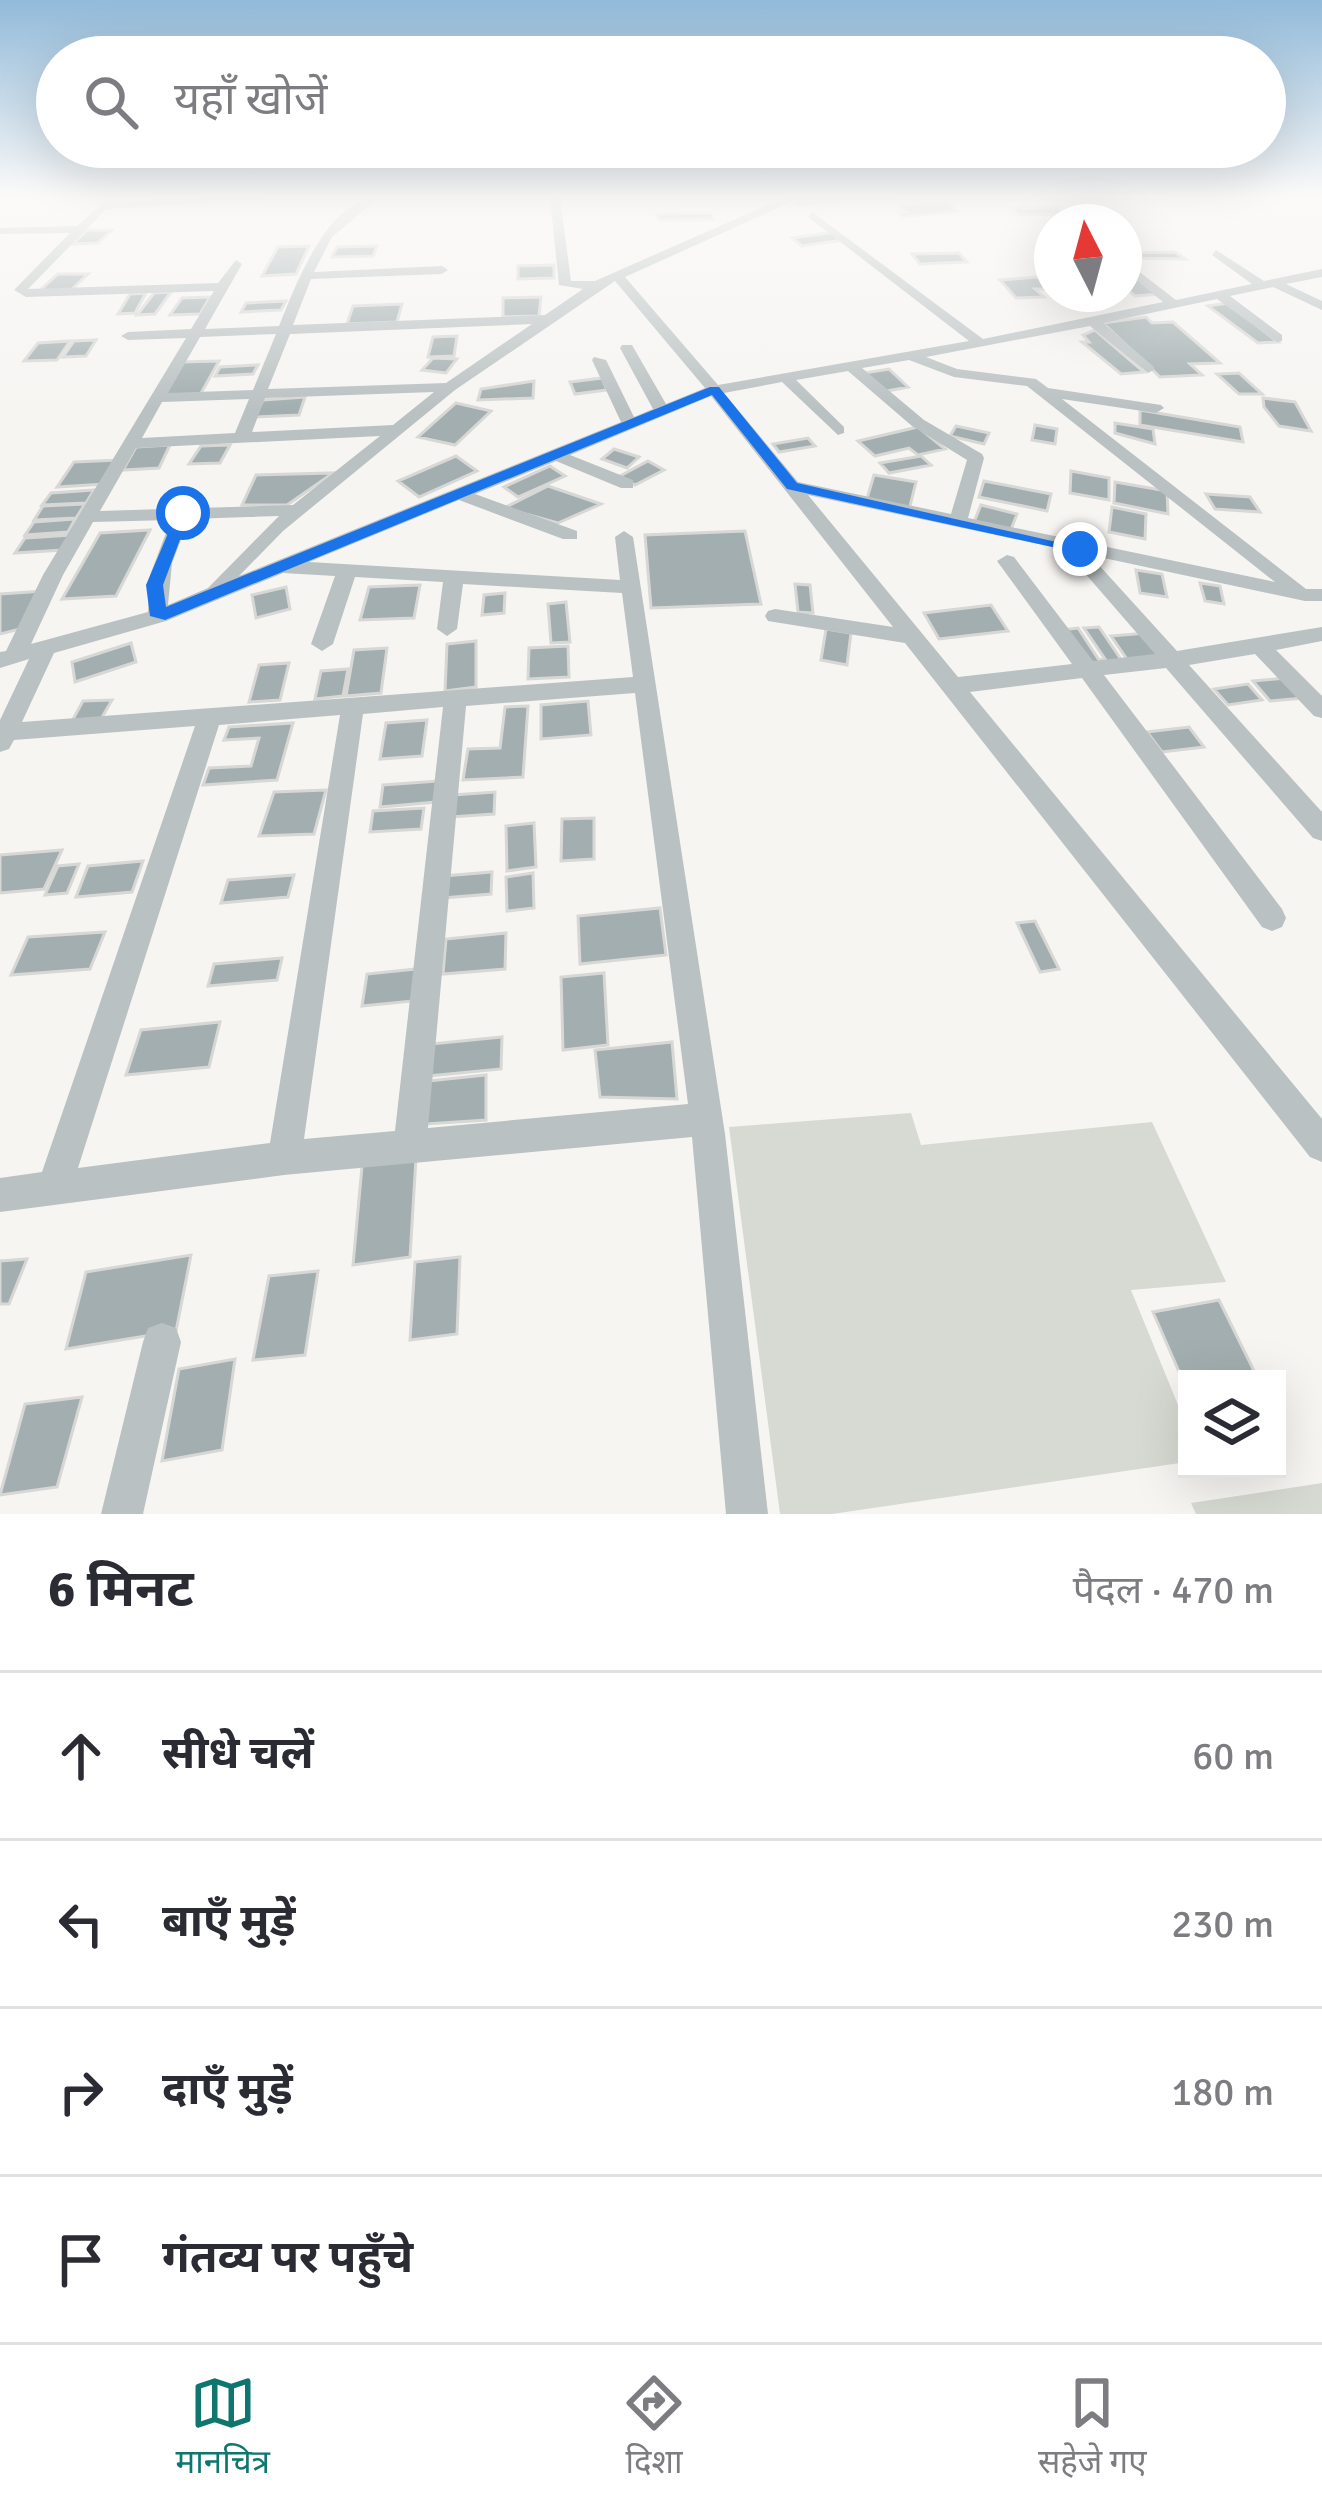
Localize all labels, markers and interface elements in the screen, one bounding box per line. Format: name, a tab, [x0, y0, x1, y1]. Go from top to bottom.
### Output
search box	[36, 36, 1286, 168]
icon: search	[78, 69, 144, 135]
text: यहाँ खोजें	[174, 72, 327, 127]
north arrow	[1034, 204, 1142, 312]
route start	[156, 486, 210, 540]
route end	[1053, 522, 1107, 576]
map controls	[1178, 1370, 1286, 1478]
button: layers	[1178, 1370, 1286, 1478]
text: 6 मिनट	[48, 1558, 194, 1621]
text: पैदल · 470 m	[1073, 1566, 1274, 1614]
icon: ahead	[48, 1723, 114, 1789]
text: सीधे चलें	[162, 1726, 314, 1781]
text: 60 m	[1192, 1732, 1274, 1780]
icon: left	[48, 1891, 114, 1957]
text: बाएँ मुड़ें	[162, 1894, 295, 1949]
text: 230 m	[1171, 1900, 1274, 1948]
icon: right	[48, 2059, 114, 2125]
text: दाएँ मुड़ें	[162, 2062, 293, 2117]
text: 180 m	[1171, 2068, 1274, 2116]
icon: arrive	[48, 2227, 114, 2293]
text: गंतव्य पर पहुँचे	[162, 2230, 413, 2285]
tab: मानचित्र	[176, 2370, 270, 2486]
tab: दिशा	[621, 2370, 687, 2486]
tab: सहेजे गए	[1038, 2370, 1146, 2486]

